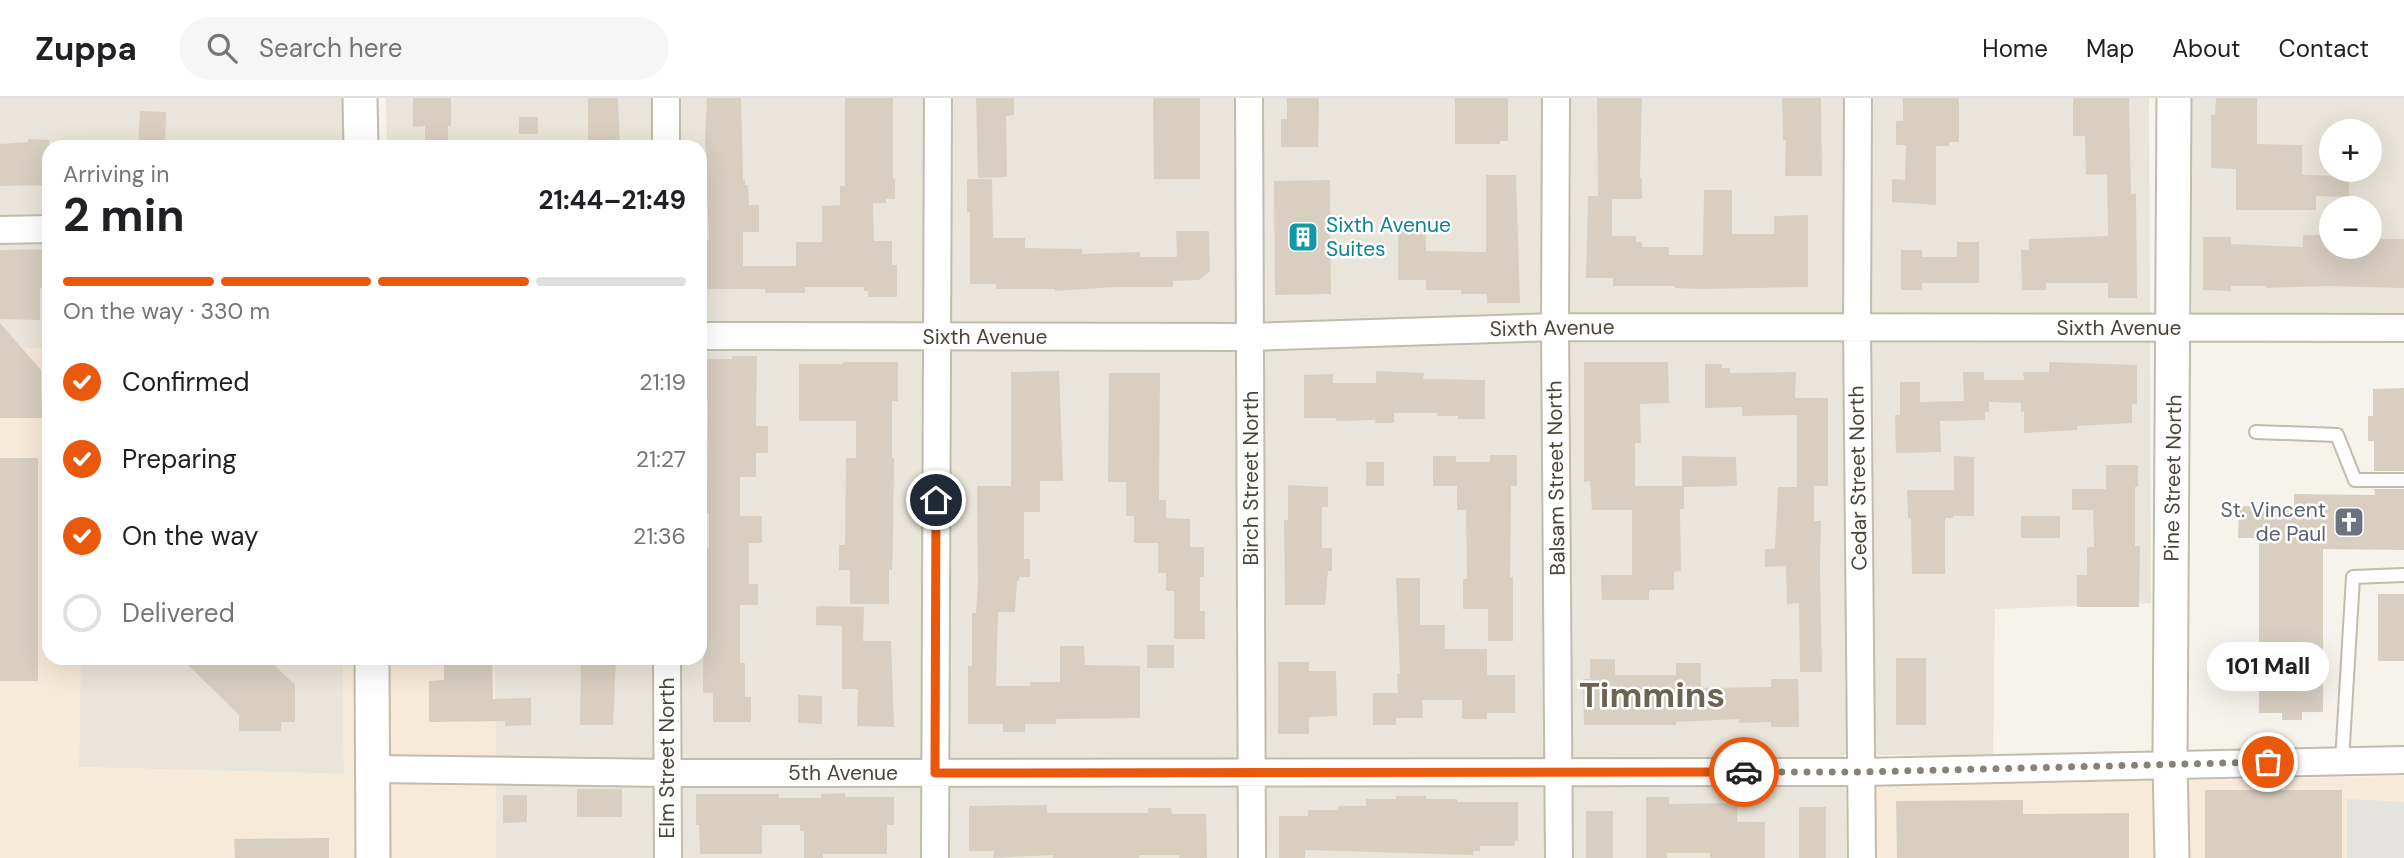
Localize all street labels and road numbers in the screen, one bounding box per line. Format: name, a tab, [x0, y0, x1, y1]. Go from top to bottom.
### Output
street label: Sixth Avenue	[1489, 313, 1615, 343]
street label: Sixth Avenue	[2057, 314, 2182, 342]
street label: Sixth Avenue	[923, 323, 1048, 351]
street label: Balsam Street North	[1540, 380, 1572, 576]
street label: Cedar Street North	[1842, 385, 1874, 571]
street label: Birch Street North	[1237, 391, 1265, 565]
street label: Pine Street North	[2158, 394, 2188, 562]
street label: Elm Street North	[653, 678, 681, 839]
street label: 5th Avenue	[788, 759, 898, 787]

